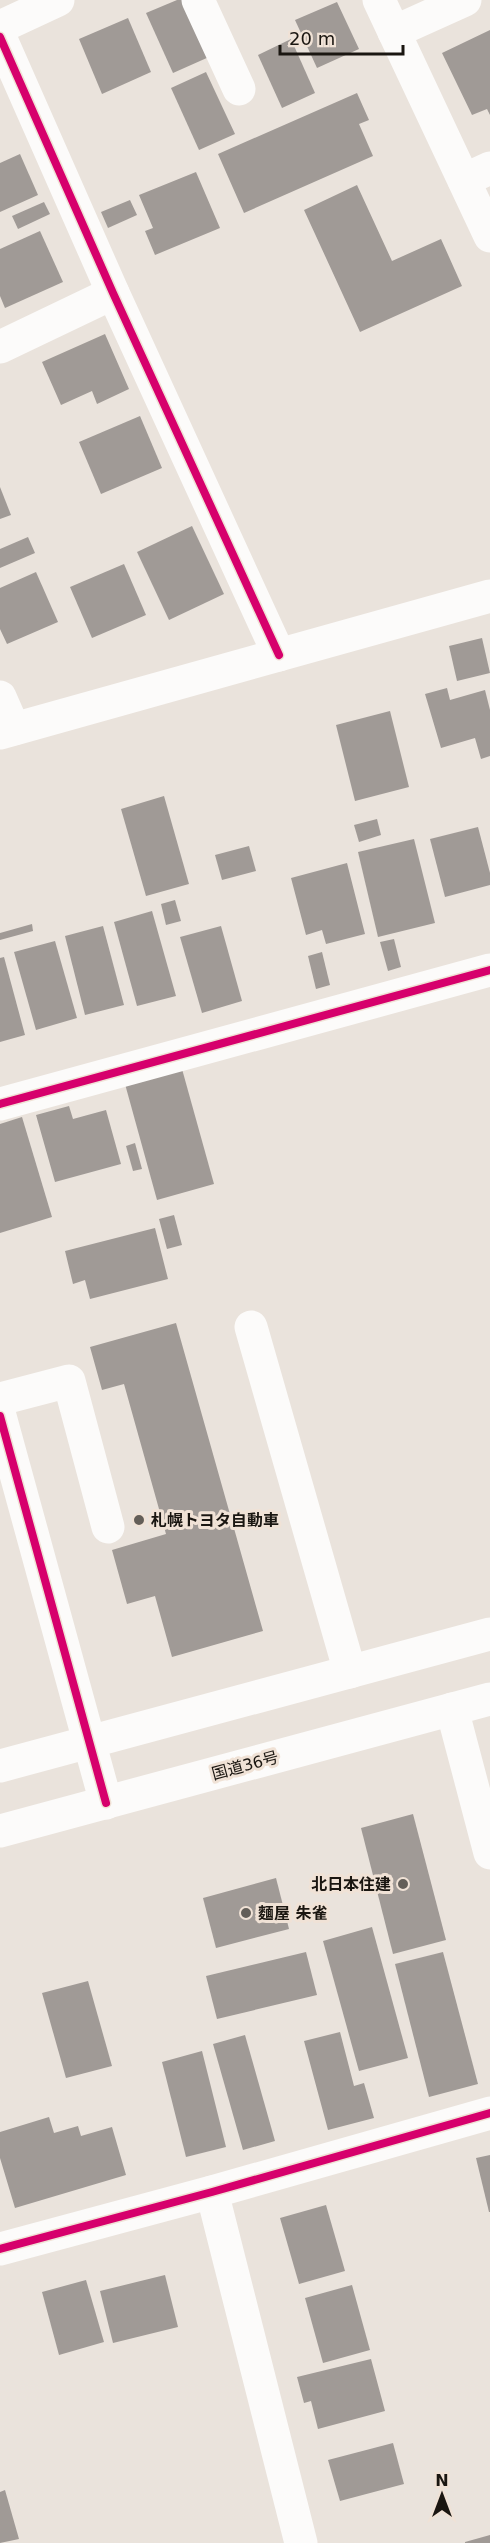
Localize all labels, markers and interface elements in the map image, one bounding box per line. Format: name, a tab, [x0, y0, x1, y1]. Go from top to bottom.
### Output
scale bar	[280, 18, 403, 56]
text: 20 m	[289, 28, 335, 49]
place label: 札幌トヨタ自動車	[151, 1511, 279, 1530]
marker: 札幌トヨタ自動車	[132, 1513, 146, 1527]
street label: 国道36号	[210, 1747, 281, 1784]
place label: 北日本住建	[311, 1875, 391, 1894]
marker: 北日本住建	[396, 1877, 410, 1891]
place label: 麵屋 朱雀	[258, 1904, 328, 1923]
marker: 麵屋 朱雀	[239, 1906, 253, 1920]
north arrow	[412, 2465, 472, 2525]
text: N	[435, 2471, 449, 2490]

